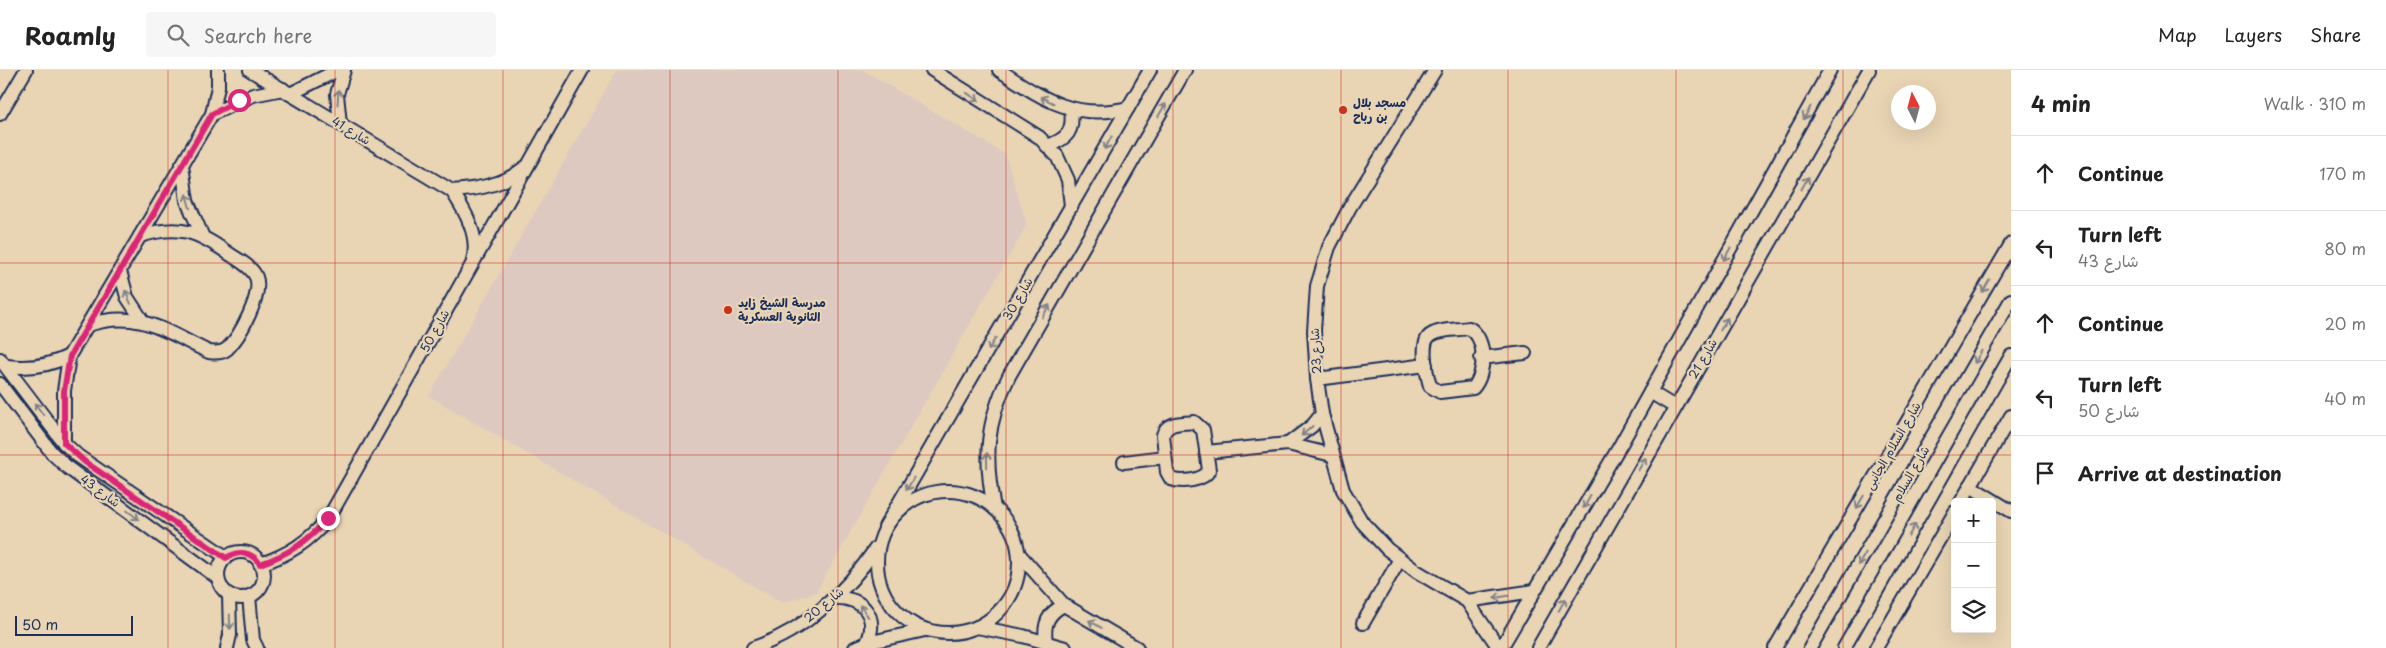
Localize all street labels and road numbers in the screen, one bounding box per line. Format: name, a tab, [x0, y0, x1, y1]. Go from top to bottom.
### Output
street label: شارع 41	[328, 111, 374, 150]
street label: شارع 30	[998, 274, 1037, 324]
street label: شارع 50	[415, 306, 454, 356]
street label: شارع 23	[1305, 327, 1326, 375]
street label: شارع 21	[1683, 335, 1722, 382]
street label: شارع السلام الجانبى	[1862, 400, 1924, 492]
street label: شارع السلام	[1889, 444, 1933, 504]
street label: شارع 43	[76, 470, 124, 512]
street label: شارع 20	[800, 582, 848, 627]

